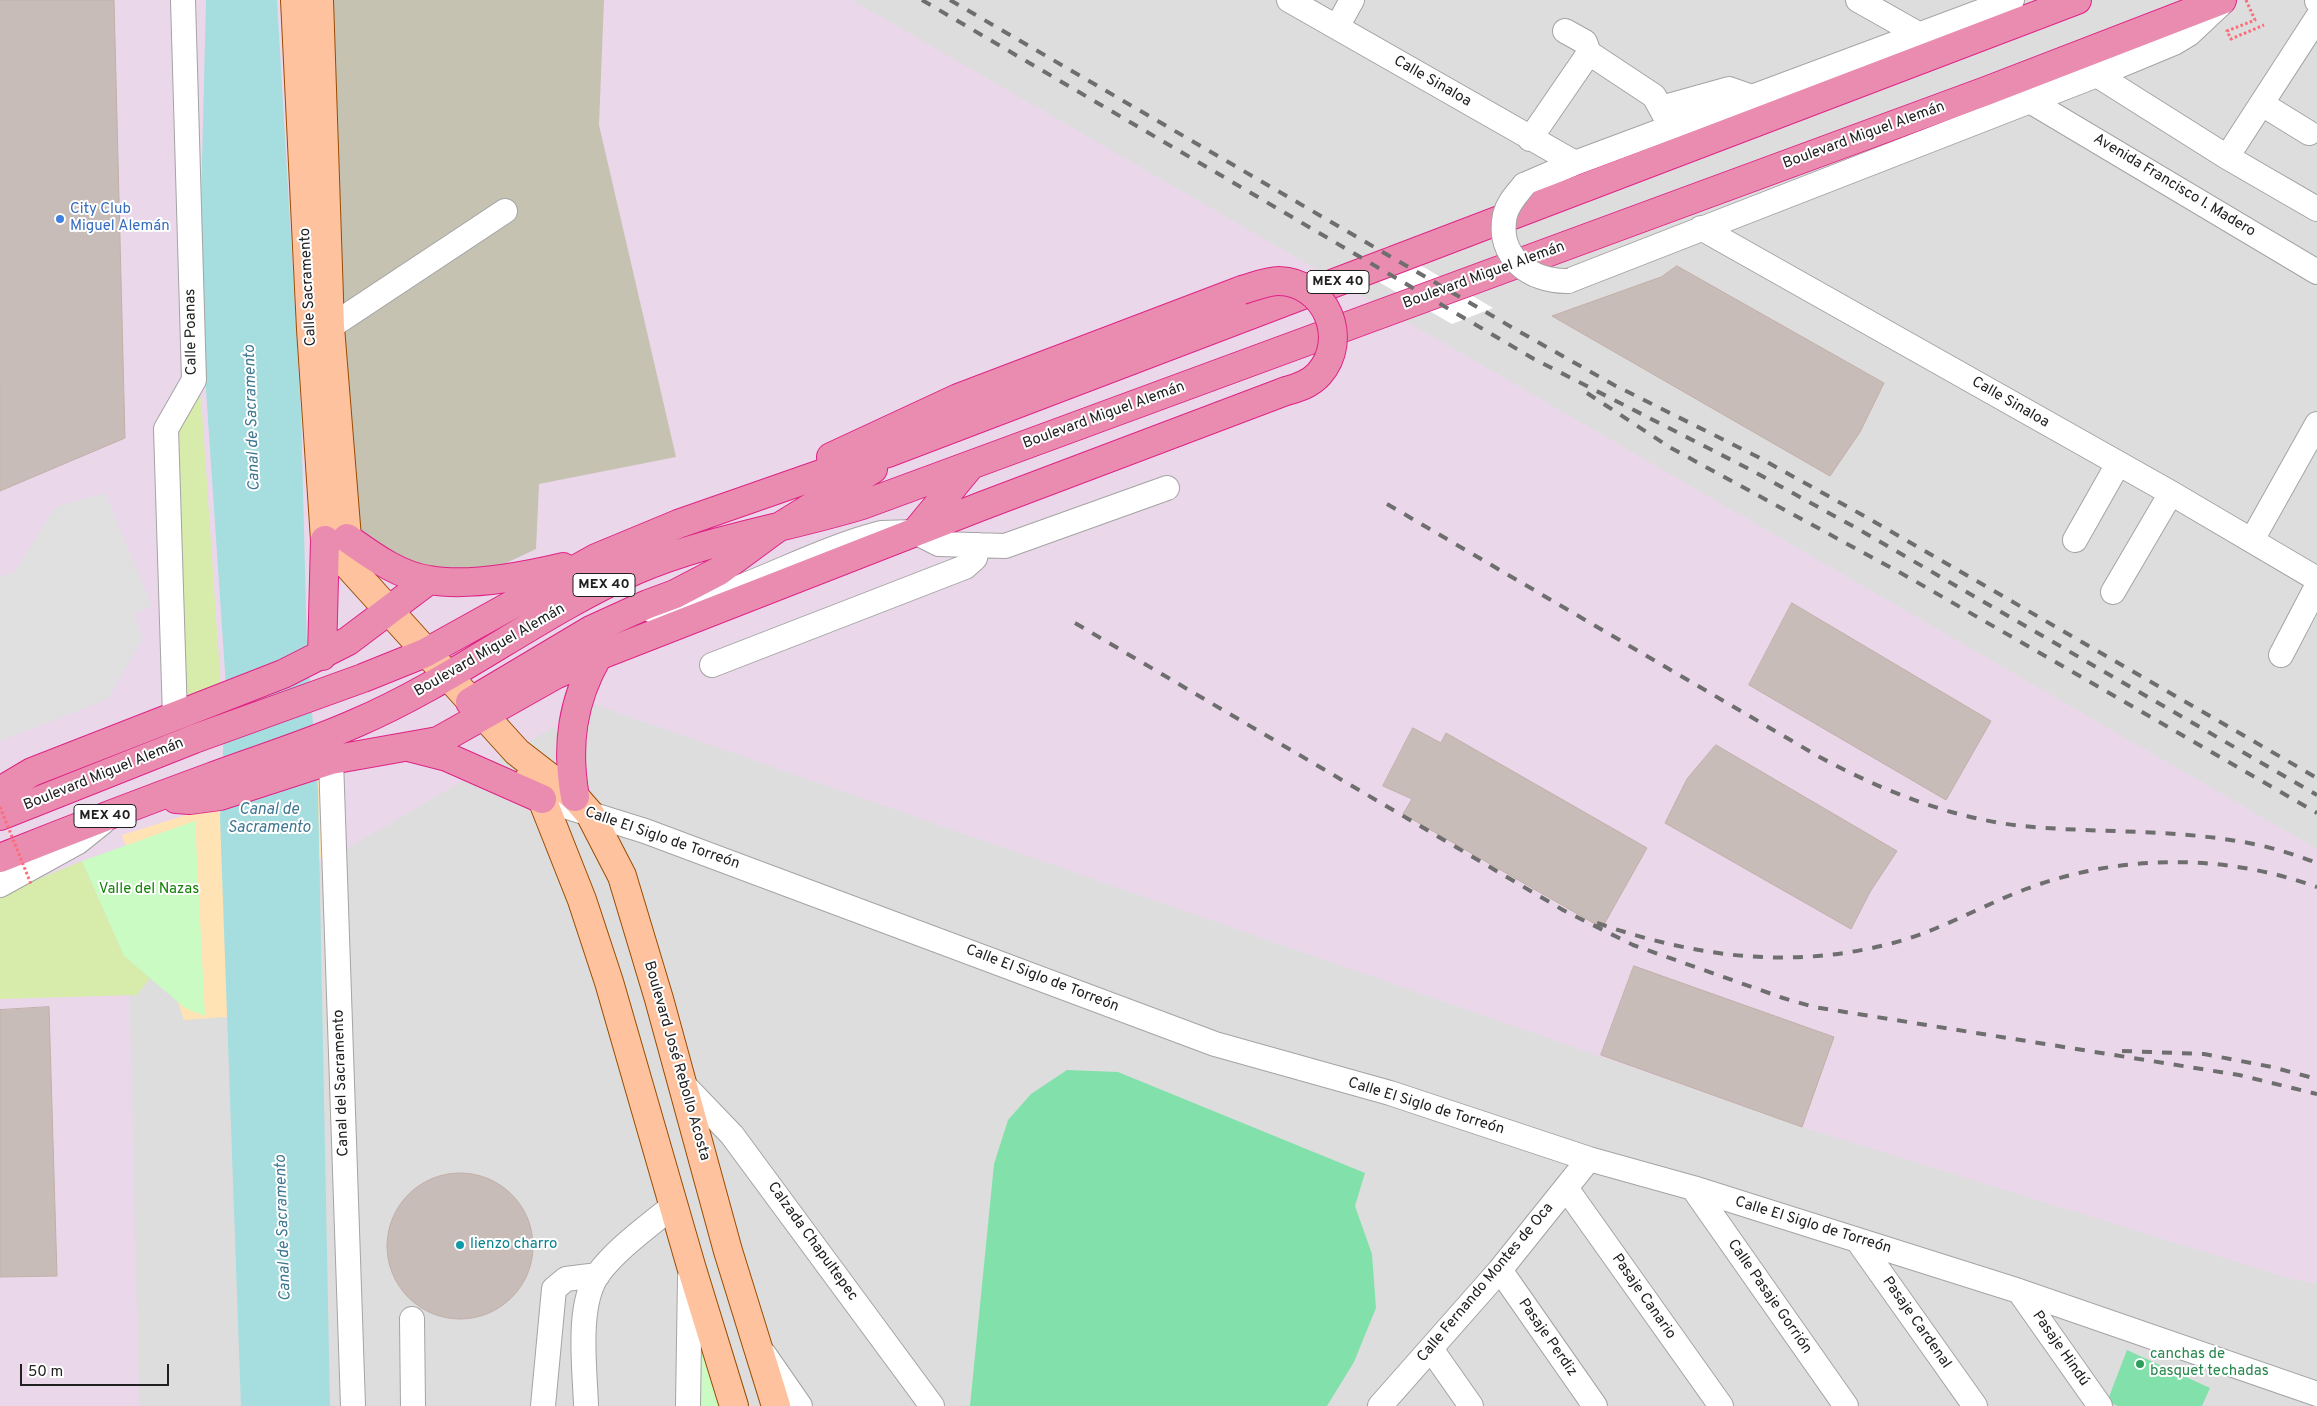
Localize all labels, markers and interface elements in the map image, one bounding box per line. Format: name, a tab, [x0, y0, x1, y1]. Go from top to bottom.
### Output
street label: Calle Sinaloa	[1390, 53, 1474, 111]
street label: Boulevard Miguel Alemán	[1781, 98, 1947, 174]
street label: Avenida Francisco I. Madero	[2090, 130, 2258, 242]
place label: City Club Miguel Alemán	[70, 201, 170, 236]
marker: City Club Miguel Alemán	[54, 213, 66, 225]
street label: Calle Sacramento	[297, 227, 321, 347]
street label: Boulevard Miguel Alemán	[1401, 238, 1567, 314]
road number: MEX 40	[1307, 270, 1369, 294]
street label: Calle Poanas	[182, 289, 202, 375]
water label: Canal de Sacramento	[241, 344, 265, 492]
street label: Calle Sinaloa	[1968, 374, 2052, 432]
street label: Boulevard Miguel Alemán	[1021, 378, 1187, 454]
road number: MEX 40	[573, 574, 635, 596]
street label: Boulevard Miguel Alemán	[411, 600, 569, 702]
street label: Boulevard Miguel Alemán	[21, 735, 187, 815]
water label: Canal de Sacramento	[227, 801, 311, 839]
road number: MEX 40	[74, 804, 136, 828]
street label: Calle El Siglo de Torreón	[582, 804, 742, 874]
park label: Valle del Nazas	[99, 881, 199, 899]
street label: Calle El Siglo de Torreón	[963, 941, 1121, 1017]
street label: Boulevard José Rebollo Acosta	[639, 959, 713, 1163]
street label: Canal del Sacramento	[330, 1009, 354, 1157]
street label: Calle El Siglo de Torreón	[1346, 1075, 1506, 1139]
water label: Canal de Sacramento	[272, 1154, 296, 1302]
street label: Calzada Chapultepec	[763, 1179, 861, 1305]
street label: Calle El Siglo de Torreón	[1733, 1194, 1893, 1258]
street label: Calle Fernando Montes de Oca	[1414, 1200, 1558, 1366]
place label: lienzo charro	[470, 1236, 557, 1254]
street label: Calle Pasaje Gorrión	[1723, 1236, 1815, 1358]
marker: lienzo charro	[454, 1239, 466, 1251]
street label: Pasaje Canario	[1607, 1251, 1679, 1343]
street label: Pasaje Cardenal	[1878, 1274, 1954, 1372]
street label: Pasaje Perdiz	[1514, 1296, 1580, 1380]
street label: Pasaje Hindú	[2028, 1308, 2092, 1390]
place label: canchas de basquet techadas	[2150, 1346, 2269, 1381]
scale bar	[22, 1354, 171, 1386]
marker: canchas de basquet techadas	[2134, 1358, 2146, 1370]
text: 50 m	[28, 1363, 63, 1382]

